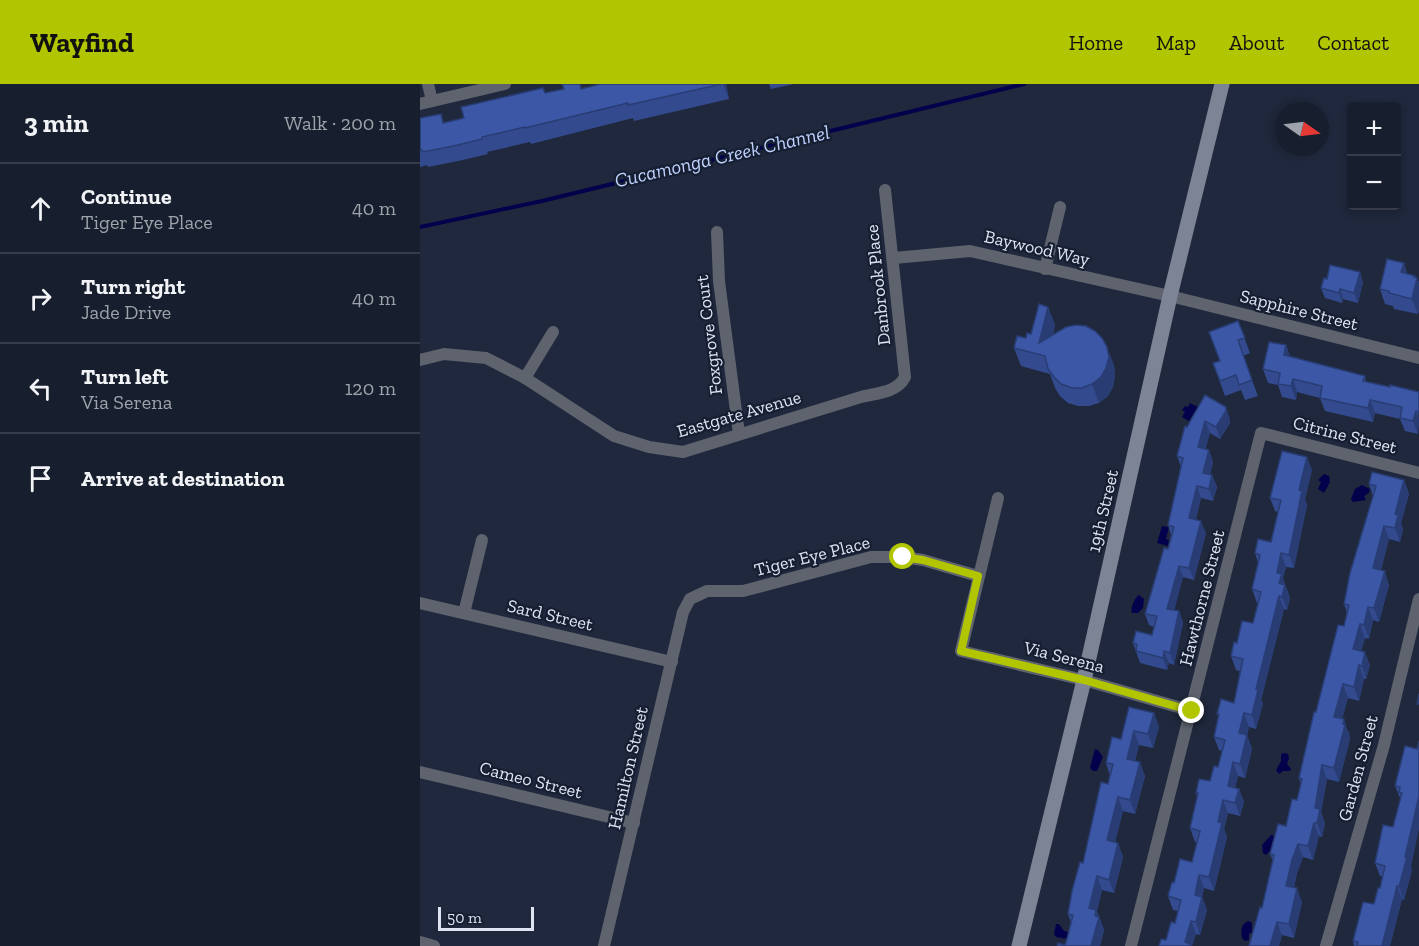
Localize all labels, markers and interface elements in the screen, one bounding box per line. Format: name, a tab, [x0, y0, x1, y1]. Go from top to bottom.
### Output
text: Wayfind	[30, 26, 134, 59]
text: Home	[1069, 30, 1123, 55]
text: Map	[1156, 30, 1196, 55]
text: About	[1229, 30, 1284, 55]
text: Contact	[1317, 30, 1389, 55]
north arrow	[1275, 102, 1329, 156]
map controls	[1347, 102, 1401, 210]
button: +	[1347, 102, 1401, 156]
text: 3 min	[24, 107, 89, 139]
text: Walk · 200 m	[284, 111, 396, 135]
water label: Cucamonga Creek Channel	[612, 120, 832, 192]
button: −	[1347, 156, 1401, 210]
text: Continue	[81, 183, 172, 210]
icon: ahead	[24, 192, 57, 225]
text: 40 m	[352, 196, 396, 220]
text: Tiger Eye Place	[81, 210, 213, 234]
street label: Danbrook Place	[861, 224, 895, 346]
street label: Baywood Way	[982, 225, 1093, 271]
text: Turn right	[81, 273, 185, 300]
street label: Foxgrove Court	[691, 274, 727, 396]
icon: right	[24, 282, 57, 315]
street label: Sapphire Street	[1238, 285, 1361, 335]
text: 40 m	[352, 286, 396, 310]
text: Jade Drive	[81, 300, 171, 324]
text: Turn left	[81, 363, 168, 390]
icon: left	[24, 372, 57, 405]
text: 120 m	[345, 376, 396, 400]
street label: Eastgate Avenue	[674, 386, 804, 442]
text: Via Serena	[81, 390, 172, 414]
street label: Citrine Street	[1291, 411, 1400, 459]
icon: arrive	[24, 462, 57, 495]
text: Arrive at destination	[81, 465, 284, 492]
street label: 19th Street	[1083, 467, 1123, 555]
street label: Hawthorne Street	[1174, 527, 1230, 668]
street label: Tiger Eye Place	[752, 531, 872, 581]
route start	[889, 543, 915, 569]
street label: Sard Street	[505, 594, 595, 636]
street label: Via Serena	[1020, 636, 1107, 678]
route end	[1178, 697, 1204, 723]
street label: Hamilton Street	[603, 704, 653, 831]
street label: Garden Street	[1333, 712, 1383, 823]
street label: Cameo Street	[477, 757, 585, 803]
scale bar	[438, 904, 534, 932]
text: 50 m	[447, 908, 482, 927]

